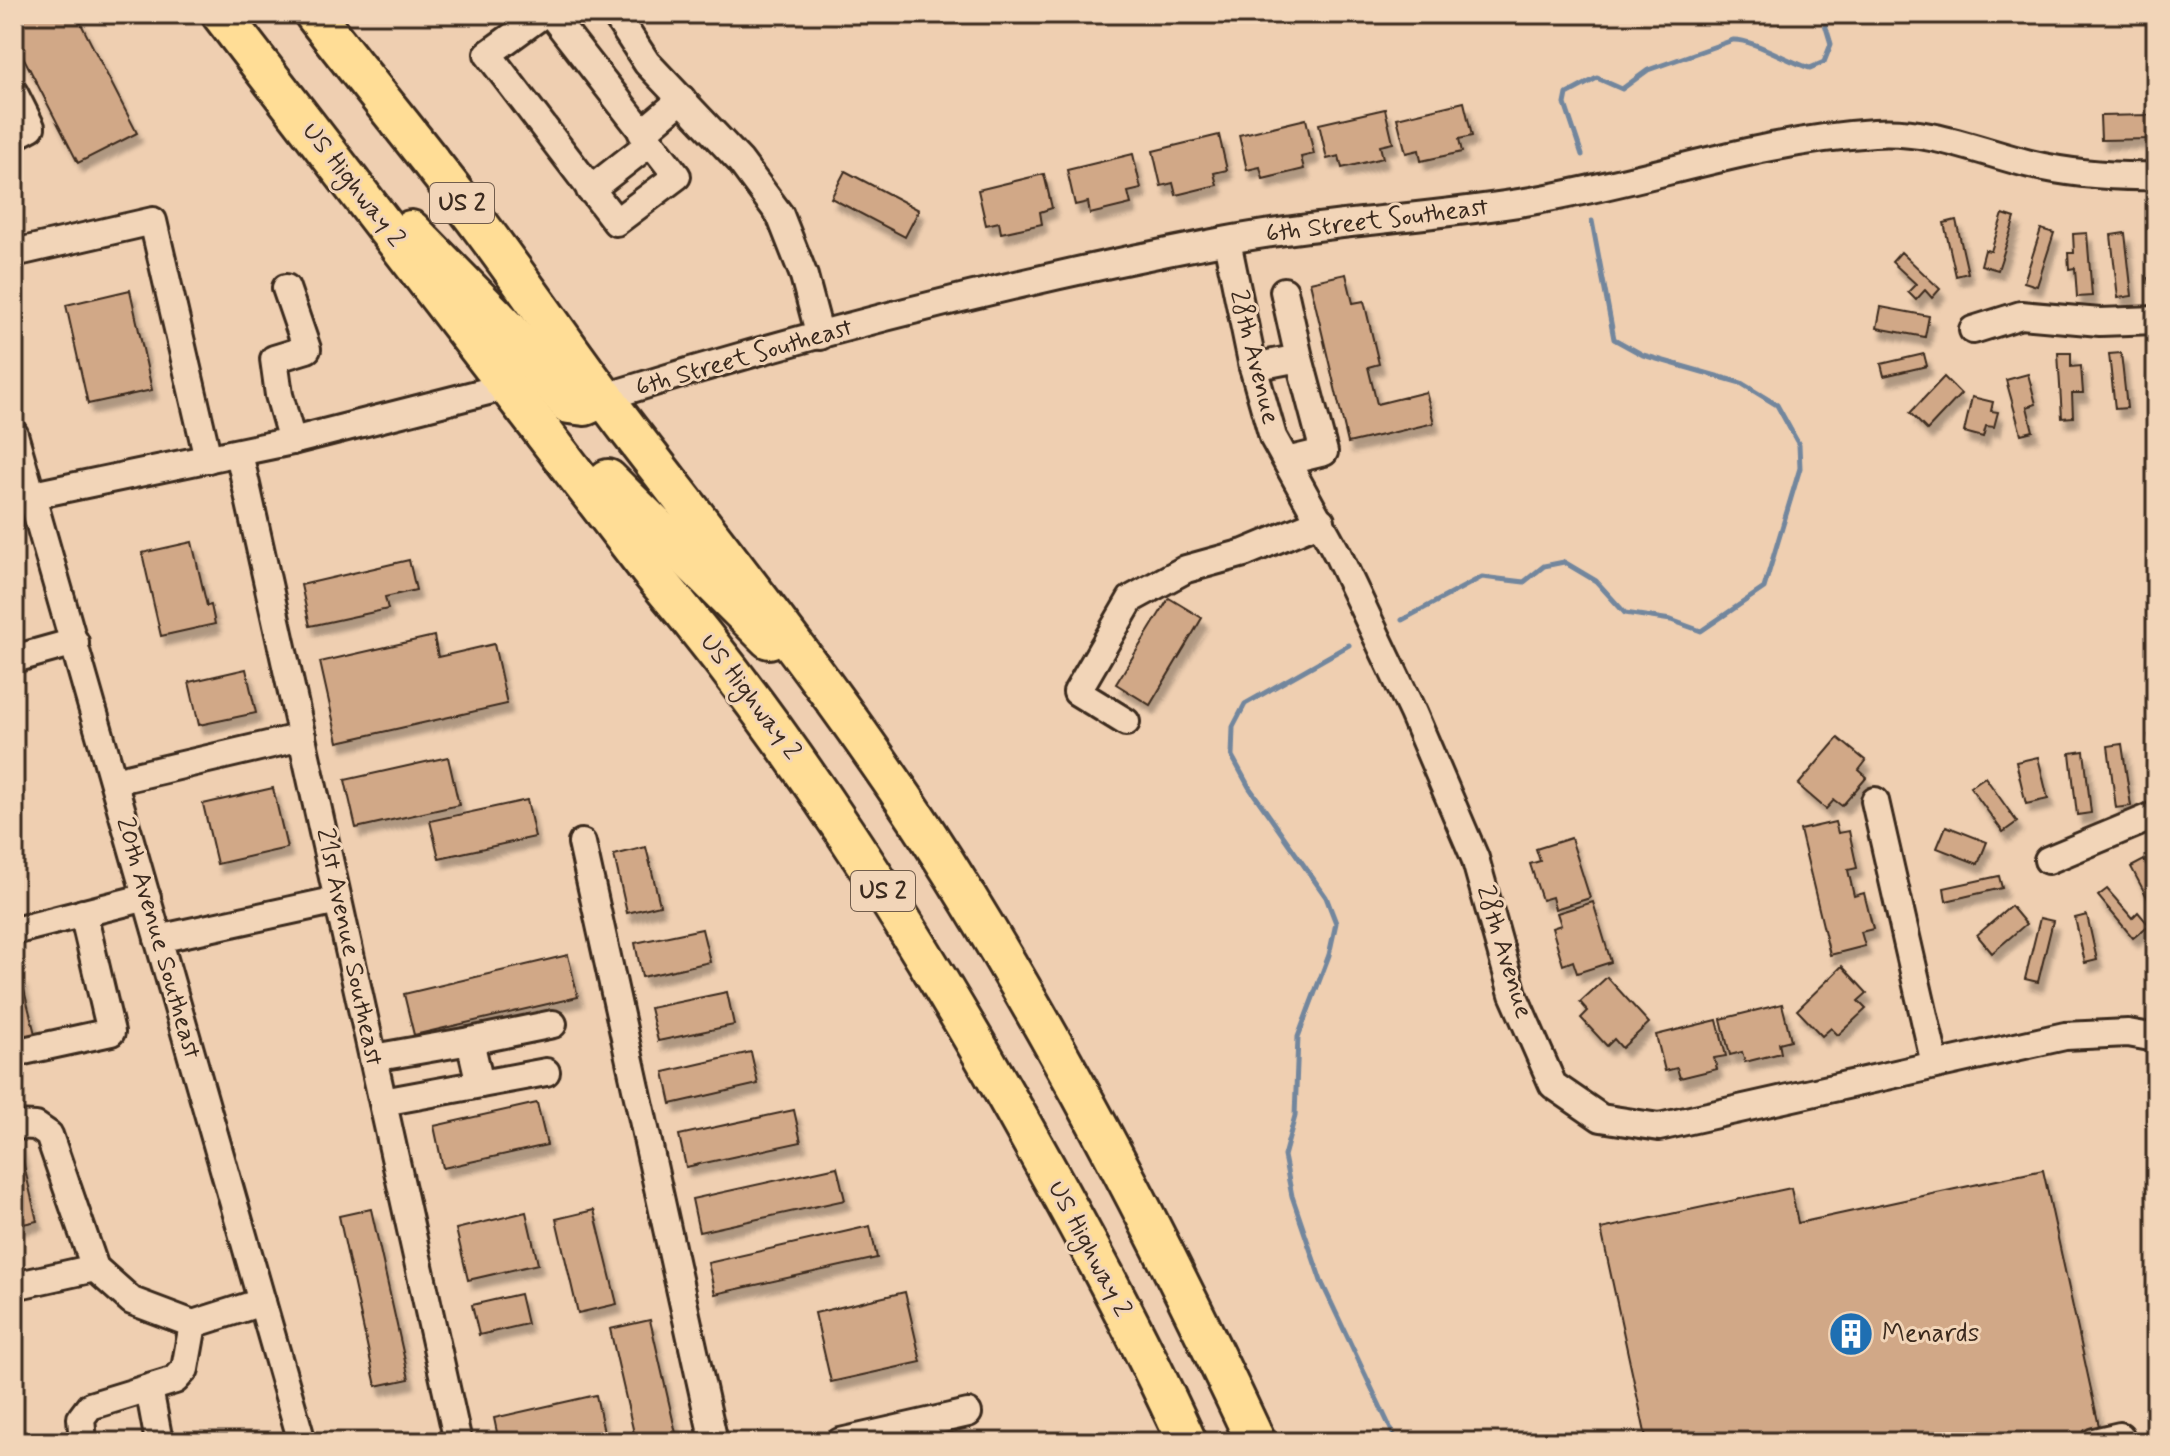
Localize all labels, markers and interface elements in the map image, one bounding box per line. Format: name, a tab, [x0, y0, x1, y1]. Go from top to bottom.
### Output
street label: US Highway 2	[292, 116, 413, 256]
road number: US 2	[430, 183, 494, 223]
street label: 6th Street Southeast	[1264, 190, 1490, 252]
street label: 28th Avenue	[1221, 286, 1287, 428]
street label: 6th Street Southeast	[632, 311, 856, 405]
street label: US Highway 2	[690, 627, 809, 768]
street label: 20th Avenue Southeast	[107, 813, 209, 1063]
street label: 21st Avenue Southeast	[307, 825, 391, 1069]
road number: US 2	[851, 871, 915, 911]
street label: 28th Avenue	[1468, 881, 1540, 1023]
street label: US Highway 2	[1037, 1175, 1139, 1324]
building icon: Menards	[1827, 1310, 1875, 1358]
place label: Menards	[1882, 1317, 1979, 1351]

